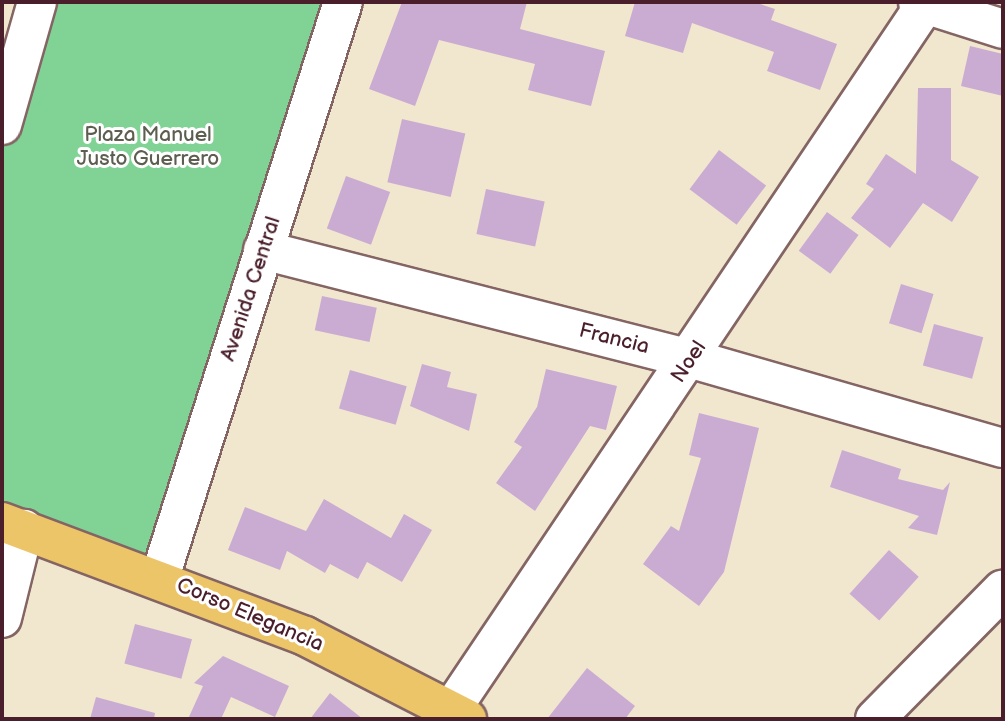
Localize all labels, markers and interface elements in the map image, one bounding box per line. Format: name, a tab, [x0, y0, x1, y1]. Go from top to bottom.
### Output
park label: Plaza Manuel Justo Guerrero	[77, 122, 219, 172]
street label: Avenida Central	[216, 214, 286, 364]
street label: Francia	[576, 318, 652, 360]
street label: Noel	[666, 336, 712, 388]
street label: Corso Elegancia	[173, 573, 327, 657]

